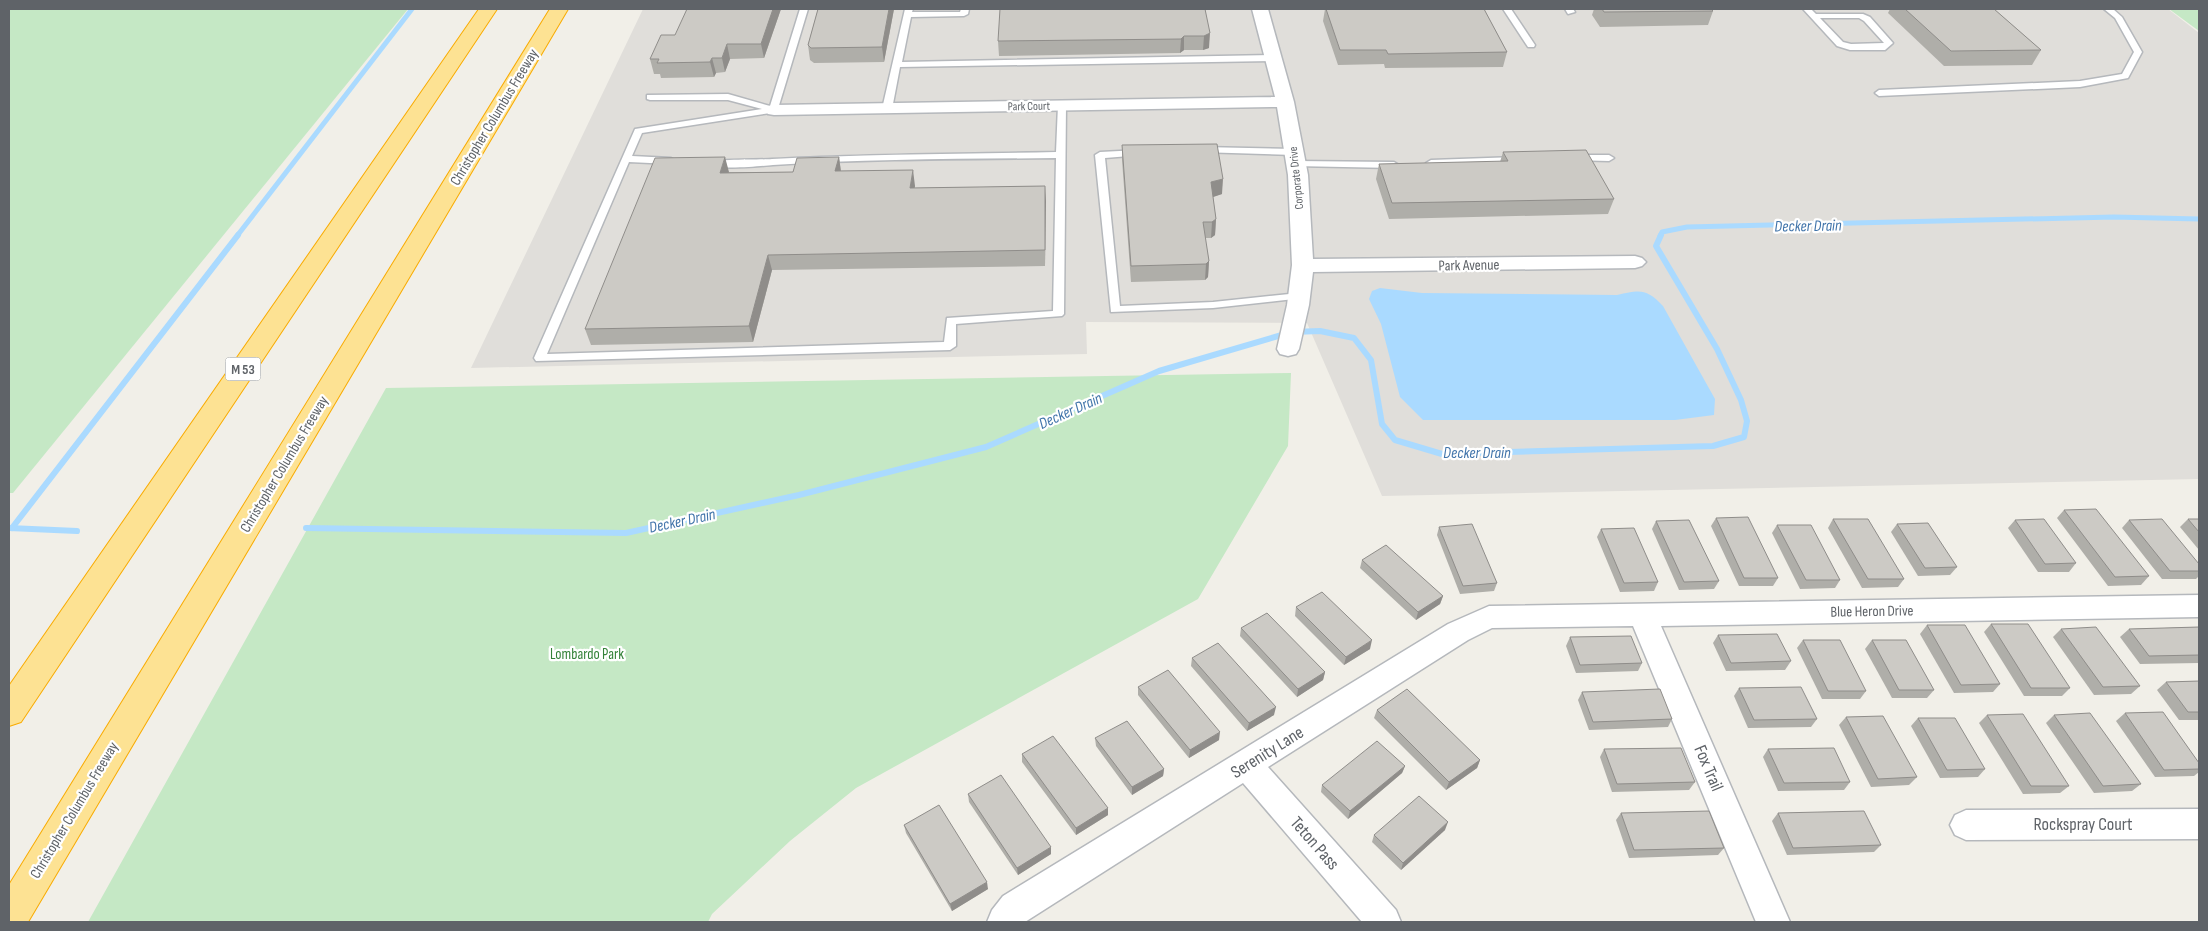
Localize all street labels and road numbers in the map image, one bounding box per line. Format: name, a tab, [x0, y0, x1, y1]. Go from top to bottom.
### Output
street label: Christopher Columbus Freeway	[446, 45, 543, 189]
street label: Park Court	[1008, 99, 1051, 114]
street label: Corporate Drive	[1286, 146, 1307, 210]
street label: Park Avenue	[1438, 255, 1500, 276]
road number: M 53	[226, 358, 260, 380]
street label: Christopher Columbus Freeway	[236, 392, 333, 536]
street label: Blue Heron Drive	[1830, 601, 1914, 622]
street label: Serenity Lane	[1227, 722, 1308, 783]
street label: Christopher Columbus Freeway	[26, 738, 123, 882]
street label: Fox Trail	[1689, 742, 1728, 794]
street label: Teton Pass	[1286, 812, 1343, 874]
street label: Rockspray Court	[2033, 814, 2133, 835]

